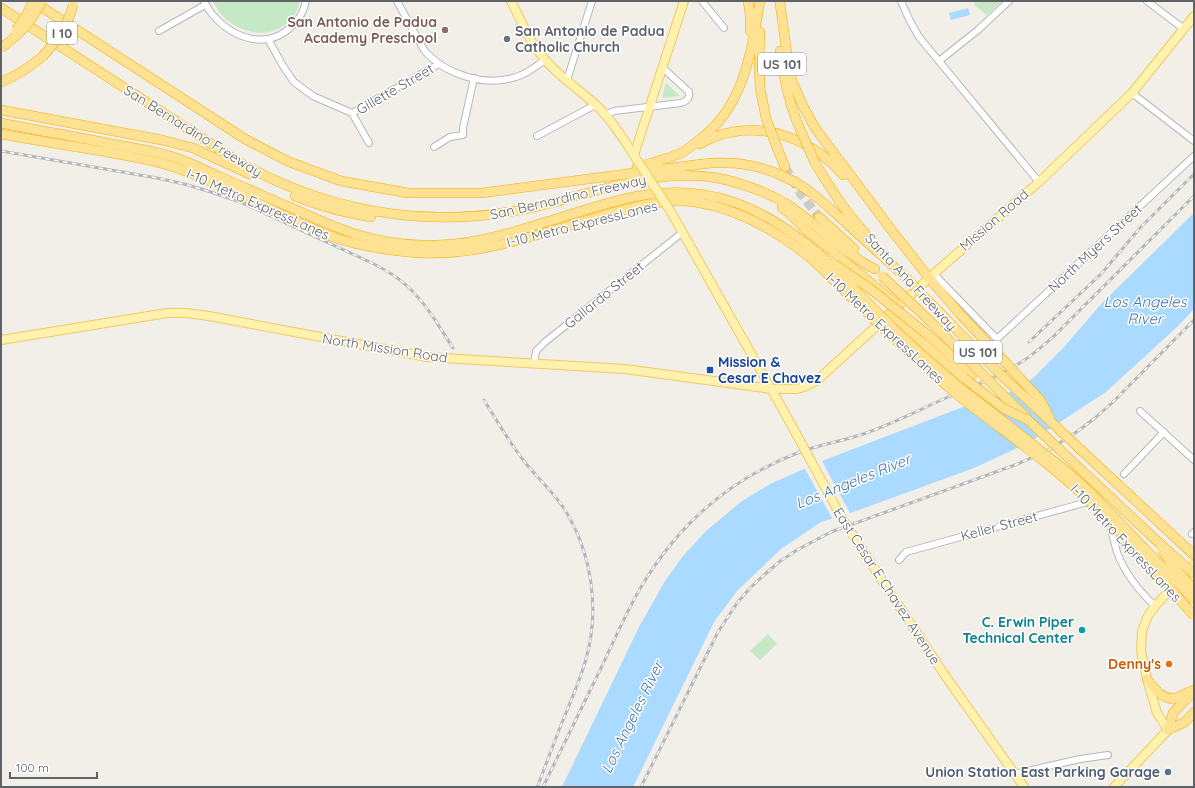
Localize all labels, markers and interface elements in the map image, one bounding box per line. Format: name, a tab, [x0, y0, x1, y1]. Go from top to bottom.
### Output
place label: San Antonio de Padua Academy Preschool	[287, 13, 437, 47]
road number: I 10	[47, 22, 77, 44]
place label: San Antonio de Padua Catholic Church	[515, 22, 665, 56]
marker: San Antonio de Padua Academy Preschool	[440, 25, 450, 35]
marker: San Antonio de Padua Catholic Church	[502, 34, 512, 44]
road number: US 101	[758, 53, 806, 75]
street label: Gillette Street	[353, 59, 437, 118]
street label: San Bernardino Freeway	[120, 81, 266, 181]
street label: I-10 Metro ExpressLanes	[184, 164, 332, 244]
street label: San Bernardino Freeway	[488, 170, 648, 224]
street label: Mission Road	[956, 185, 1032, 255]
street label: I-10 Metro ExpressLanes	[505, 197, 659, 251]
street label: North Myers Street	[1044, 200, 1146, 296]
street label: Santa Ana Freeway	[861, 230, 961, 334]
street label: Gallardo Street	[560, 257, 648, 333]
street label: I-10 Metro ExpressLanes	[822, 269, 948, 387]
water label: Los Angeles River	[1104, 292, 1187, 328]
street label: North Mission Road	[321, 329, 449, 367]
road number: US 101	[954, 341, 1002, 363]
place label: Mission & Cesar E Chavez	[718, 353, 821, 387]
marker: Mission & Cesar E Chavez	[705, 365, 715, 375]
water label: Los Angeles River	[793, 448, 915, 513]
street label: I-10 Metro ExpressLanes	[1067, 480, 1185, 606]
street label: East Cesar E Chavez Avenue	[829, 504, 945, 668]
street label: Keller Street	[959, 507, 1040, 545]
place label: C. Erwin Piper Technical Center	[962, 613, 1074, 647]
marker: C. Erwin Piper Technical Center	[1077, 625, 1087, 635]
place label: Denny's	[1108, 655, 1161, 673]
water label: Los Angeles River	[597, 656, 668, 776]
marker: Denny's	[1164, 659, 1174, 669]
scale bar	[10, 754, 97, 780]
text: 100 m	[16, 760, 49, 775]
place label: Union Station East Parking Garage	[925, 763, 1160, 781]
marker: Union Station East Parking Garage	[1163, 767, 1173, 777]

